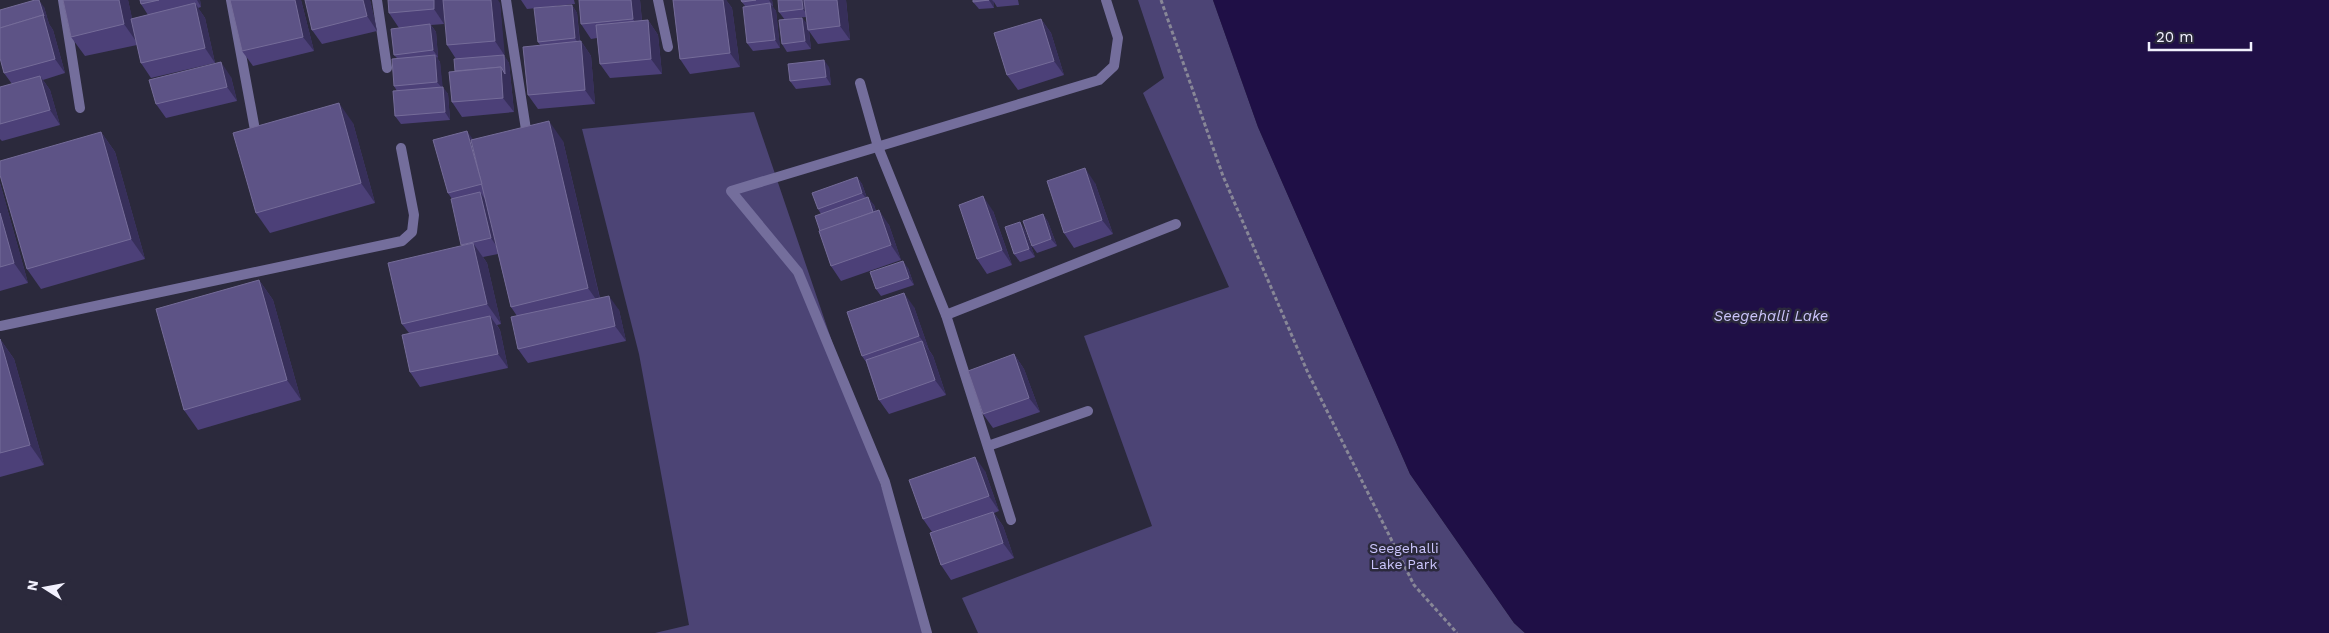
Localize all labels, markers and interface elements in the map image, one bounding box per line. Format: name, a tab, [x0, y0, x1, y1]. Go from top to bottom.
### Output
scale bar	[2149, 20, 2252, 52]
text: 20 m	[2156, 28, 2194, 46]
water label: Seegehalli Lake	[1714, 307, 1828, 325]
park label: Seegehalli Lake Park	[1369, 540, 1439, 572]
north arrow	[20, 563, 70, 613]
text: N	[23, 579, 41, 592]

